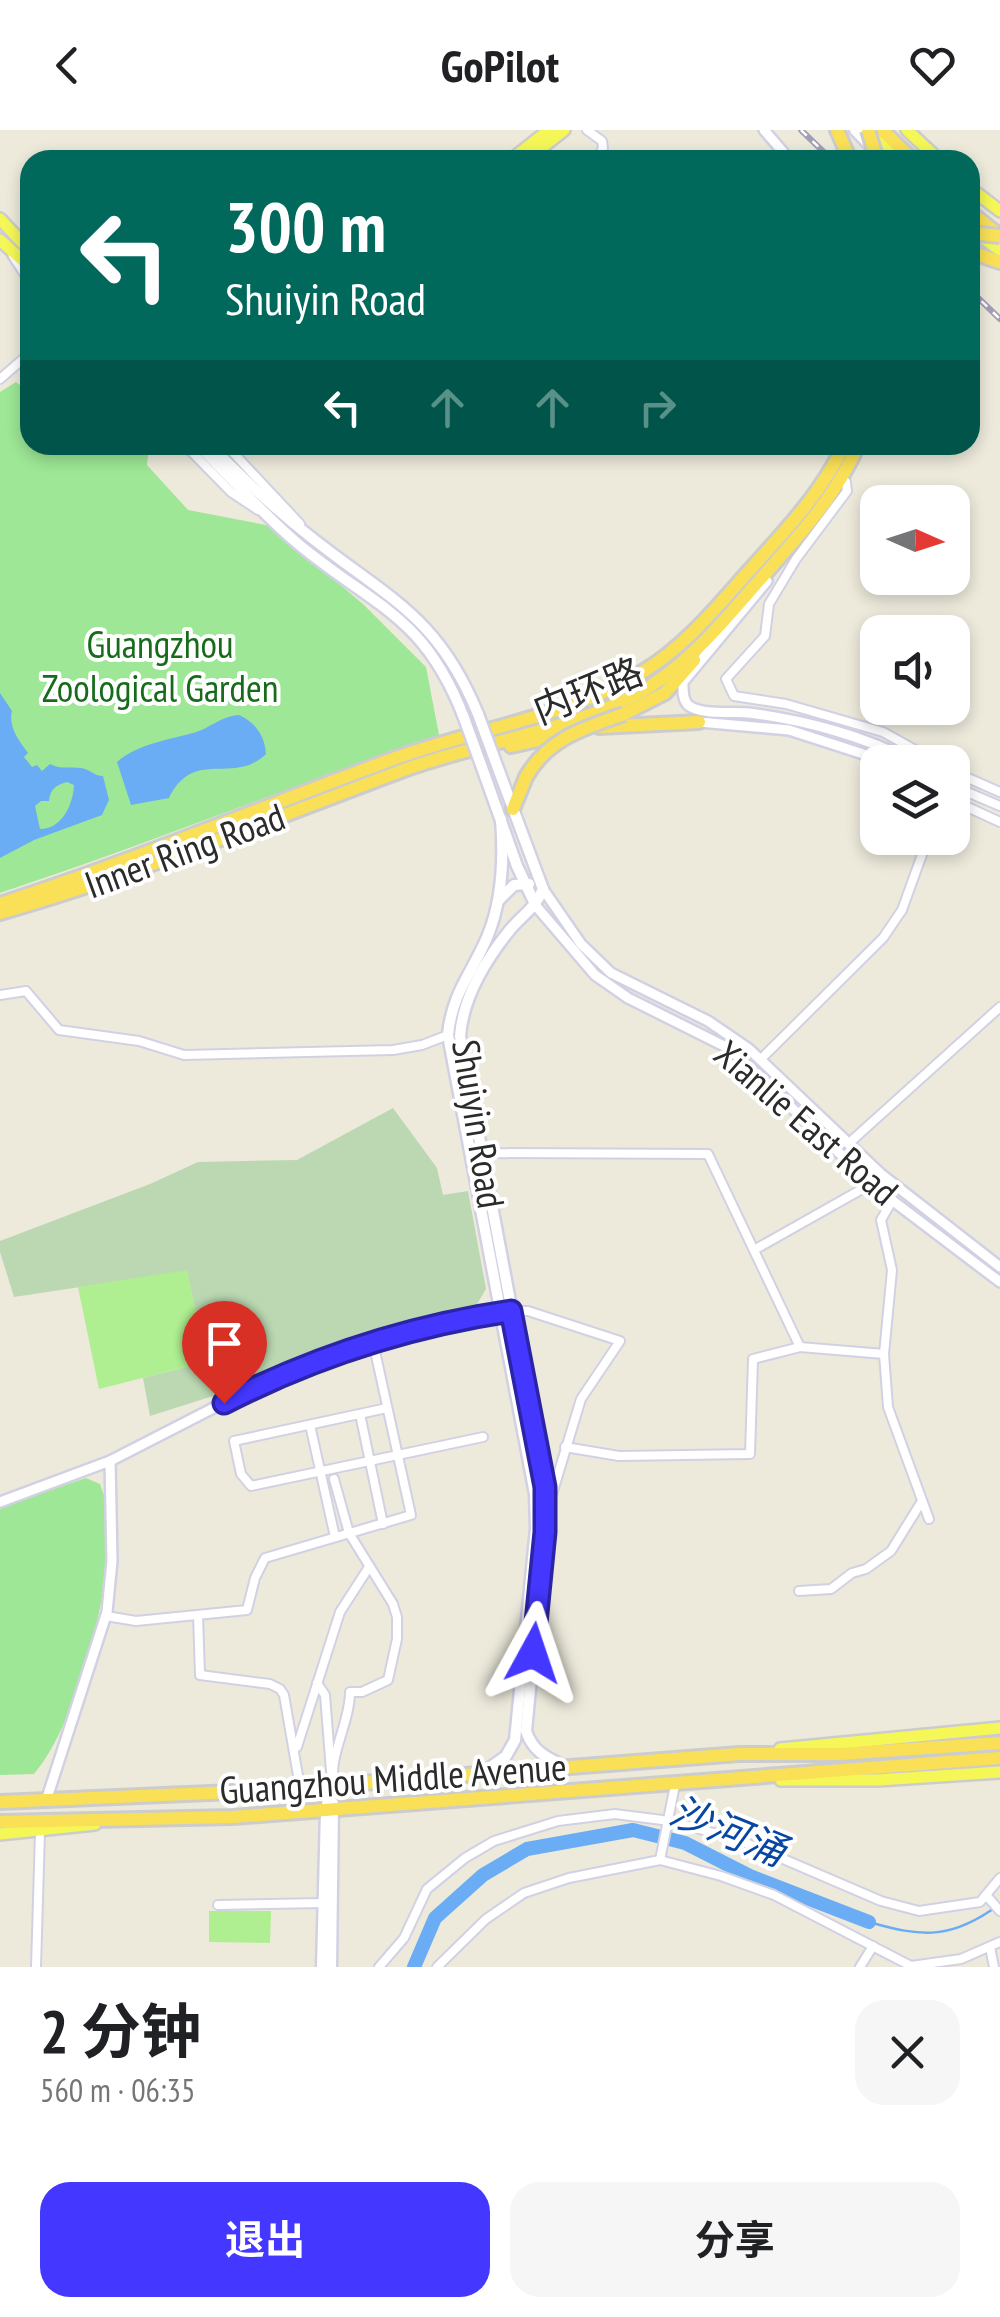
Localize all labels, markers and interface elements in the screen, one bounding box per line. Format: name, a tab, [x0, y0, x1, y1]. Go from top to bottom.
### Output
text: GoPilot	[441, 36, 559, 94]
icon: back	[40, 38, 95, 93]
icon: heart	[905, 38, 960, 93]
text: 300 m	[225, 181, 386, 271]
icon: left	[60, 190, 190, 320]
text: Shuiyin Road	[225, 269, 426, 327]
icon: left	[315, 380, 370, 435]
icon: ahead	[420, 380, 475, 435]
icon: ahead	[525, 380, 580, 435]
icon: right	[630, 380, 685, 435]
north arrow	[860, 485, 970, 595]
map controls	[860, 485, 970, 855]
button: sound	[860, 615, 970, 725]
park label: Guangzhou Zoological Garden	[42, 619, 278, 712]
street label: 内环路	[525, 646, 649, 734]
button: layers	[860, 745, 970, 855]
street label: Inner Ring Road	[78, 791, 291, 908]
street label: Xianlie East Road	[705, 1029, 909, 1215]
street label: Shuiyin Road	[442, 1036, 517, 1211]
pin	[182, 1301, 267, 1404]
icon: arrive	[197, 1316, 252, 1371]
position arrow	[481, 1601, 585, 1705]
street label: Guangzhou Middle Avenue	[218, 1741, 568, 1814]
water label: 沙河涌	[663, 1783, 797, 1878]
text: 2 分钟	[40, 1992, 201, 2070]
button: close	[855, 2000, 960, 2105]
text: 560 m · 06:35	[40, 2069, 195, 2111]
button: 退出	[40, 2182, 490, 2297]
button: 分享	[510, 2182, 960, 2297]

